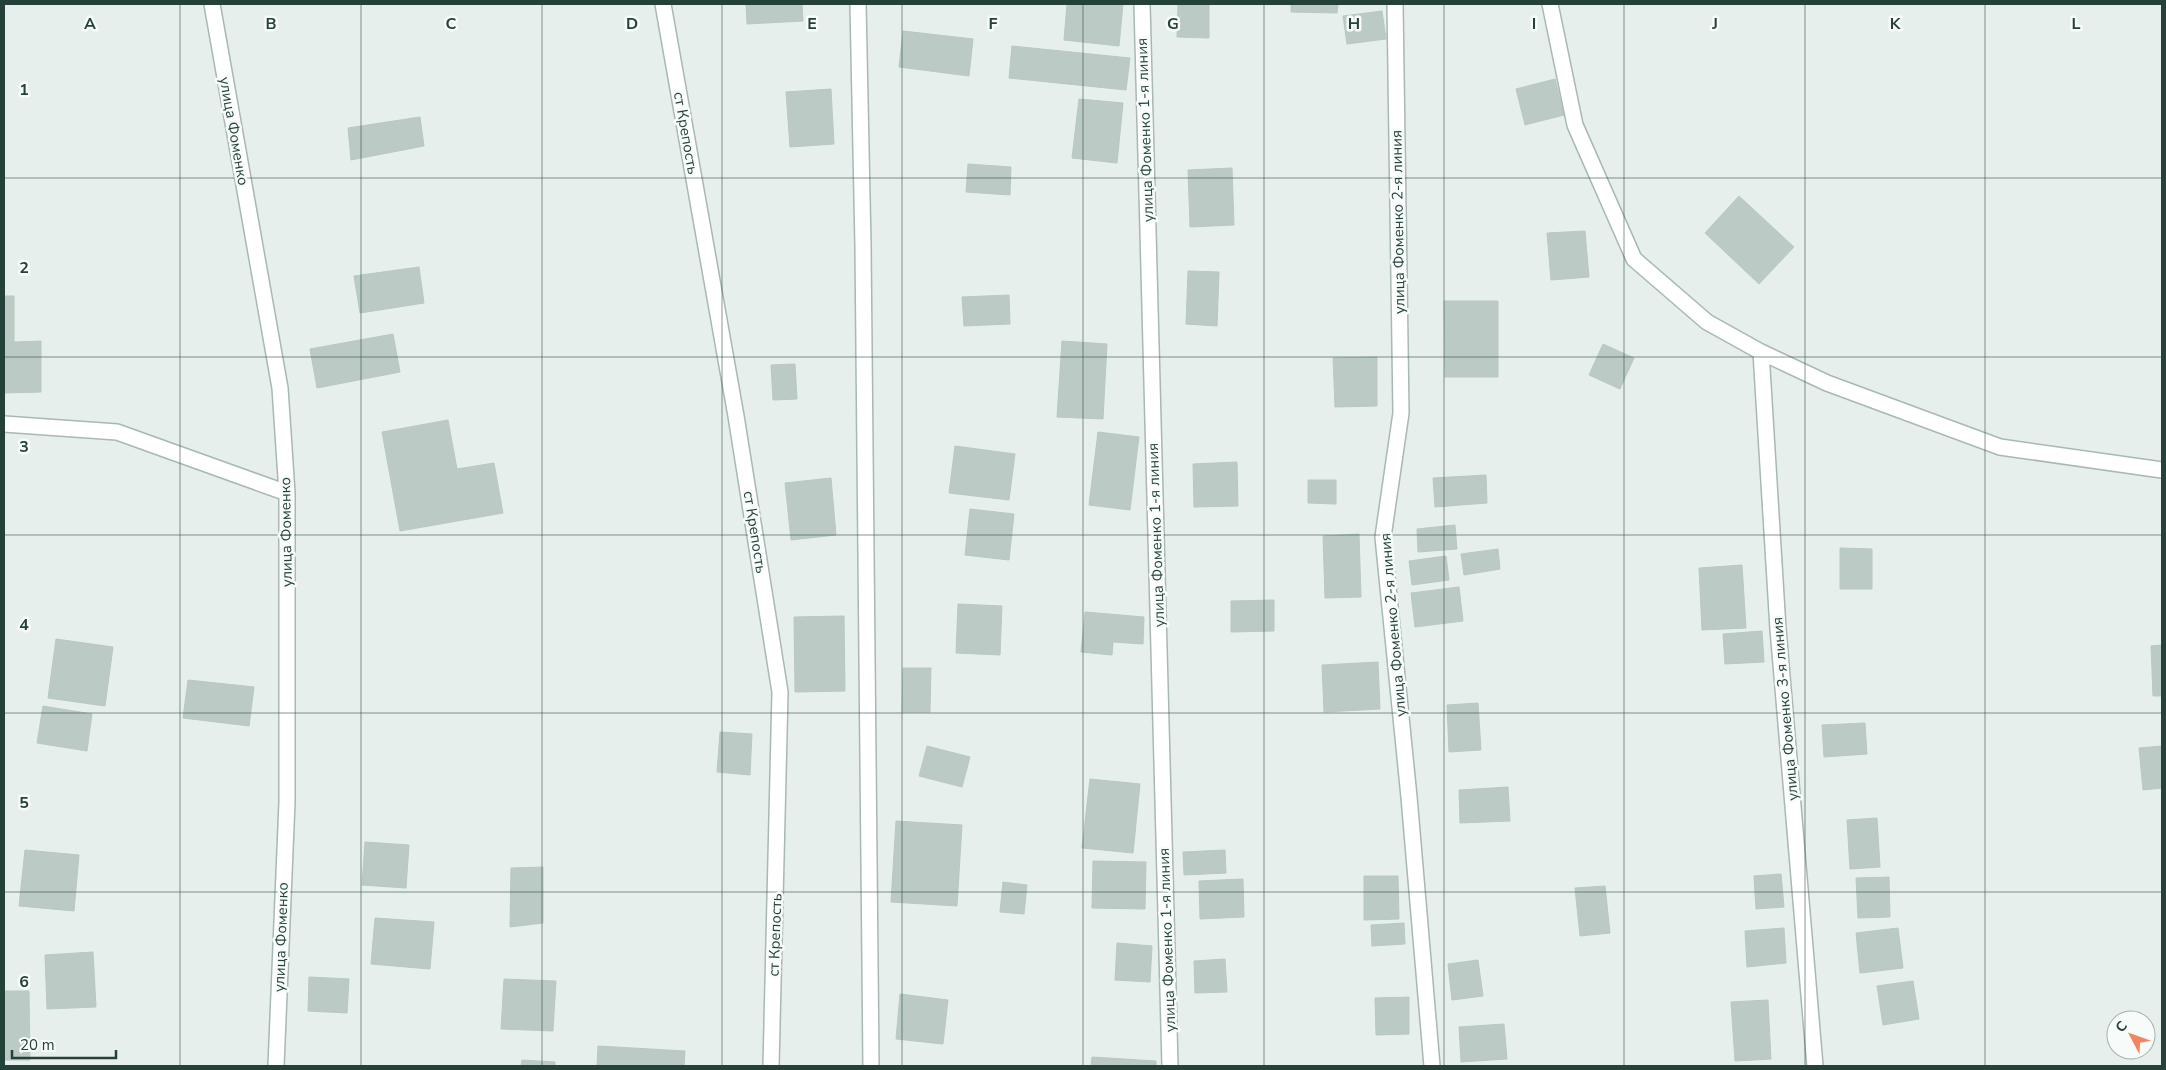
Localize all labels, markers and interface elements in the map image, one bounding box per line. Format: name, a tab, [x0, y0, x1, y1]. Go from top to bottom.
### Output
text: A	[84, 13, 96, 35]
text: B	[265, 13, 277, 35]
text: C	[446, 13, 457, 35]
text: D	[626, 13, 638, 35]
text: E	[807, 13, 817, 35]
text: F	[989, 13, 998, 35]
text: G	[1167, 13, 1179, 35]
text: H	[1348, 13, 1360, 35]
text: I	[1532, 13, 1536, 35]
text: J	[1711, 13, 1718, 35]
text: K	[1890, 13, 1902, 35]
text: L	[2072, 13, 2081, 35]
street label: улица Фоменко 1-я линия	[1132, 38, 1158, 222]
street label: улица Фоменко	[215, 75, 253, 187]
text: 1	[19, 79, 29, 101]
street label: ст Крепость	[669, 90, 703, 176]
street label: улица Фоменко 2-я линия	[1386, 130, 1410, 314]
text: 2	[19, 257, 29, 279]
text: 3	[19, 436, 29, 458]
street label: улица Фоменко 1-я линия	[1143, 443, 1169, 627]
street label: улица Фоменко	[275, 477, 297, 587]
street label: ст Крепость	[739, 489, 771, 575]
street label: улица Фоменко 2-я линия	[1375, 532, 1411, 718]
text: 4	[19, 614, 29, 636]
street label: улица Фоменко 3-я линия	[1767, 616, 1803, 802]
text: 5	[19, 792, 29, 814]
street label: улица Фоменко 1-я линия	[1154, 848, 1180, 1032]
street label: улица Фоменко	[269, 882, 293, 992]
street label: ст Крепость	[764, 893, 786, 977]
text: 6	[19, 971, 29, 993]
north arrow	[2106, 1010, 2156, 1060]
text: С	[2111, 1017, 2132, 1037]
scale bar	[12, 1028, 116, 1060]
text: 20 m	[20, 1035, 55, 1055]

